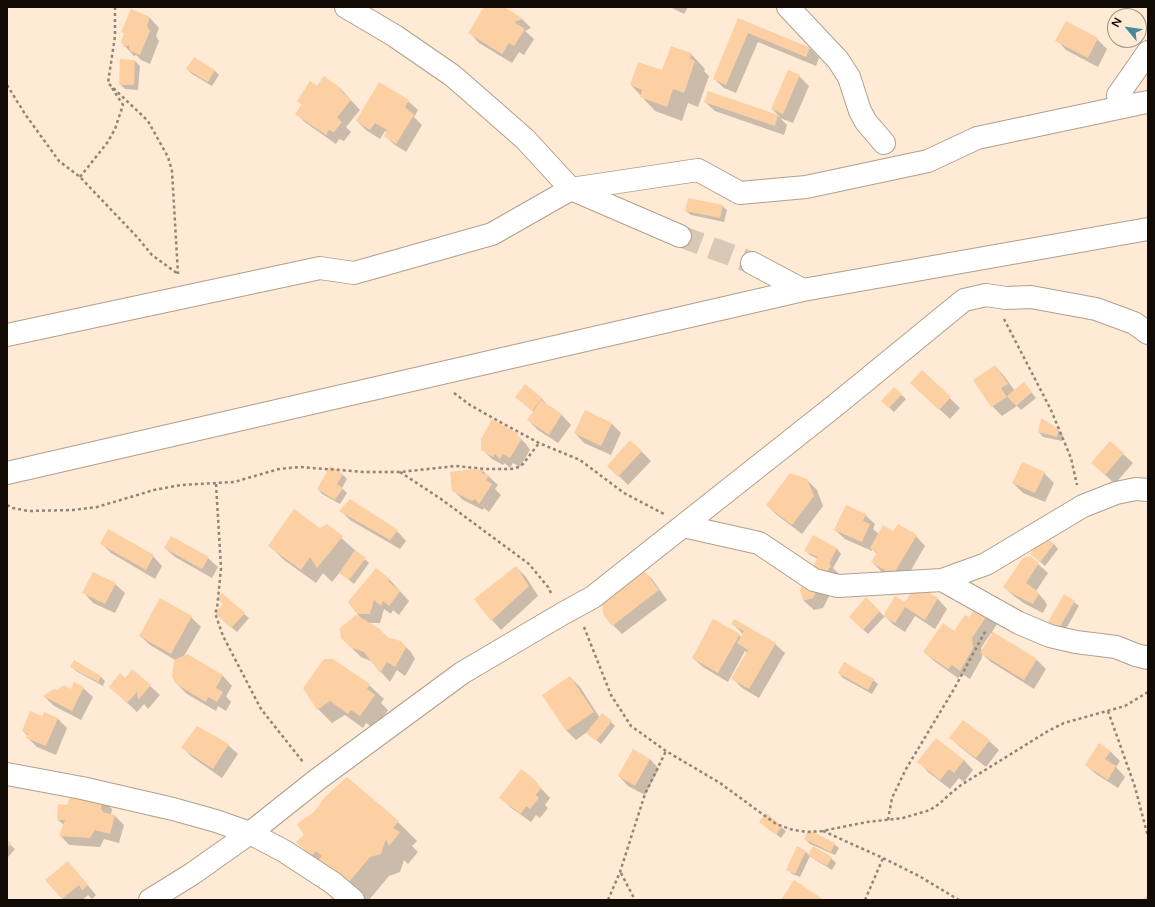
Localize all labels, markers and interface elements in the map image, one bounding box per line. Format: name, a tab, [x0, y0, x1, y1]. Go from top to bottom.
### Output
north arrow	[1107, 8, 1147, 48]
text: N	[1109, 15, 1125, 29]

